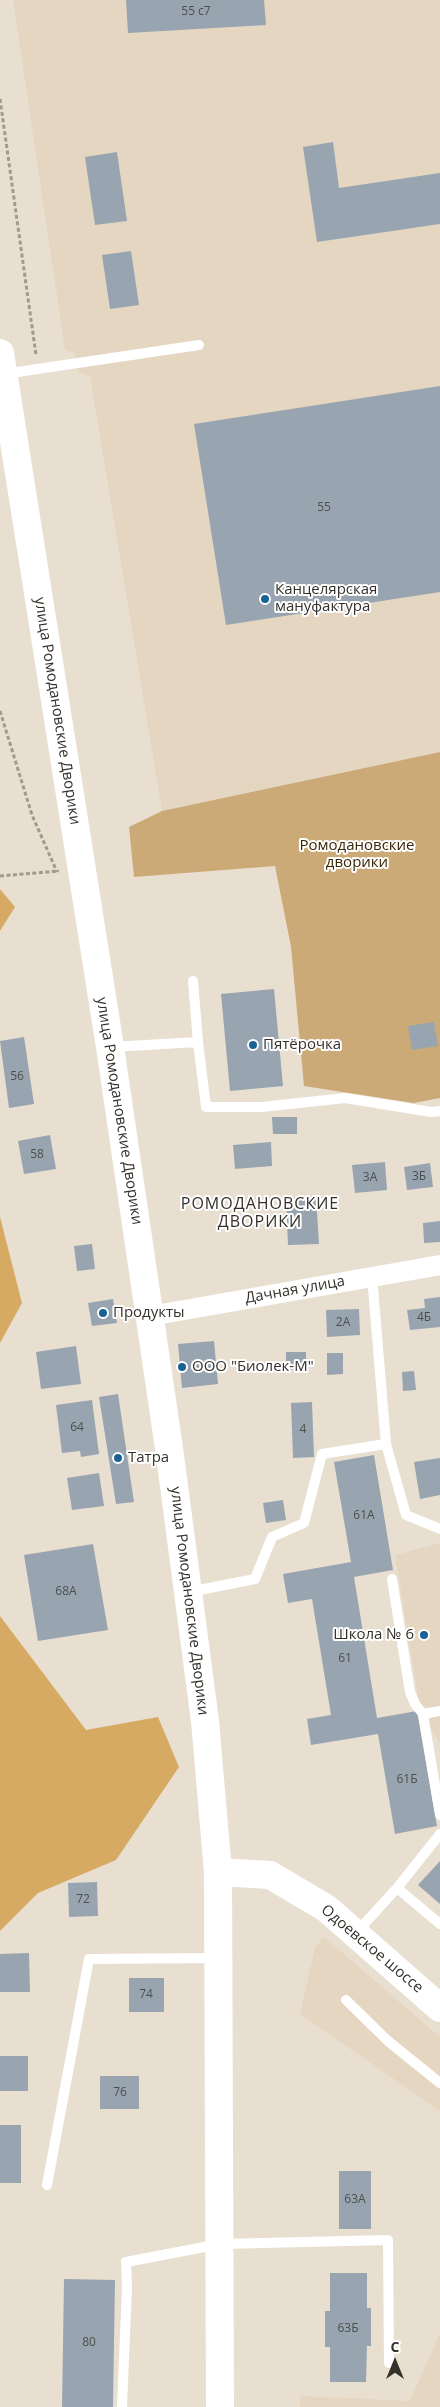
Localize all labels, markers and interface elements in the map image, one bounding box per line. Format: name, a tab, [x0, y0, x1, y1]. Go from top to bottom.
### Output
house number: 55 с7	[181, 5, 211, 19]
house number: 55	[317, 501, 331, 515]
place label: Канцелярская мануфактура	[275, 581, 377, 616]
marker: Канцелярская мануфактура	[259, 593, 271, 605]
street label: улица Ромодановские Дворики	[30, 596, 84, 826]
park label: Ромодановские дворики	[299, 837, 415, 872]
street label: улица Ромодановские Дворики	[92, 996, 146, 1226]
place label: Пятёрочка	[263, 1036, 341, 1054]
marker: Пятёрочка	[247, 1039, 259, 1051]
house number: 56	[10, 1070, 24, 1084]
house number: 58	[30, 1148, 44, 1162]
house number: 3Б	[412, 1170, 426, 1184]
house number: 3А	[363, 1171, 377, 1185]
district label: РОМОДАНОВСКИЕ ДВОРИКИ	[179, 1194, 341, 1232]
street label: Дачная улица	[244, 1272, 346, 1308]
place label: Продукты	[113, 1304, 185, 1322]
marker: Продукты	[97, 1307, 109, 1319]
house number: 4Б	[417, 1311, 431, 1325]
house number: 2А	[336, 1316, 350, 1330]
place label: ООО "Биолек-М"	[192, 1358, 314, 1376]
marker: ООО "Биолек-М"	[176, 1361, 188, 1373]
house number: 64	[70, 1421, 84, 1435]
house number: 4	[300, 1423, 306, 1437]
place label: Татра	[128, 1449, 169, 1467]
marker: Татра	[112, 1452, 124, 1464]
street label: улица Ромодановские Дворики	[166, 1486, 212, 1716]
house number: 61А	[353, 1509, 375, 1523]
house number: 68А	[55, 1585, 77, 1599]
place label: Школа № 6	[333, 1626, 414, 1644]
marker: Школа № 6	[418, 1629, 430, 1641]
house number: 61	[338, 1652, 352, 1666]
house number: 61Б	[396, 1773, 418, 1787]
house number: 72	[76, 1893, 90, 1907]
street label: Одоевское шоссе	[317, 1901, 427, 1997]
house number: 74	[139, 1988, 153, 2002]
house number: 76	[113, 2086, 127, 2100]
house number: 63А	[344, 2193, 366, 2207]
house number: 63Б	[337, 2322, 359, 2336]
house number: 80	[82, 2336, 96, 2350]
north arrow	[370, 2337, 420, 2387]
text: С	[391, 2337, 399, 2356]

